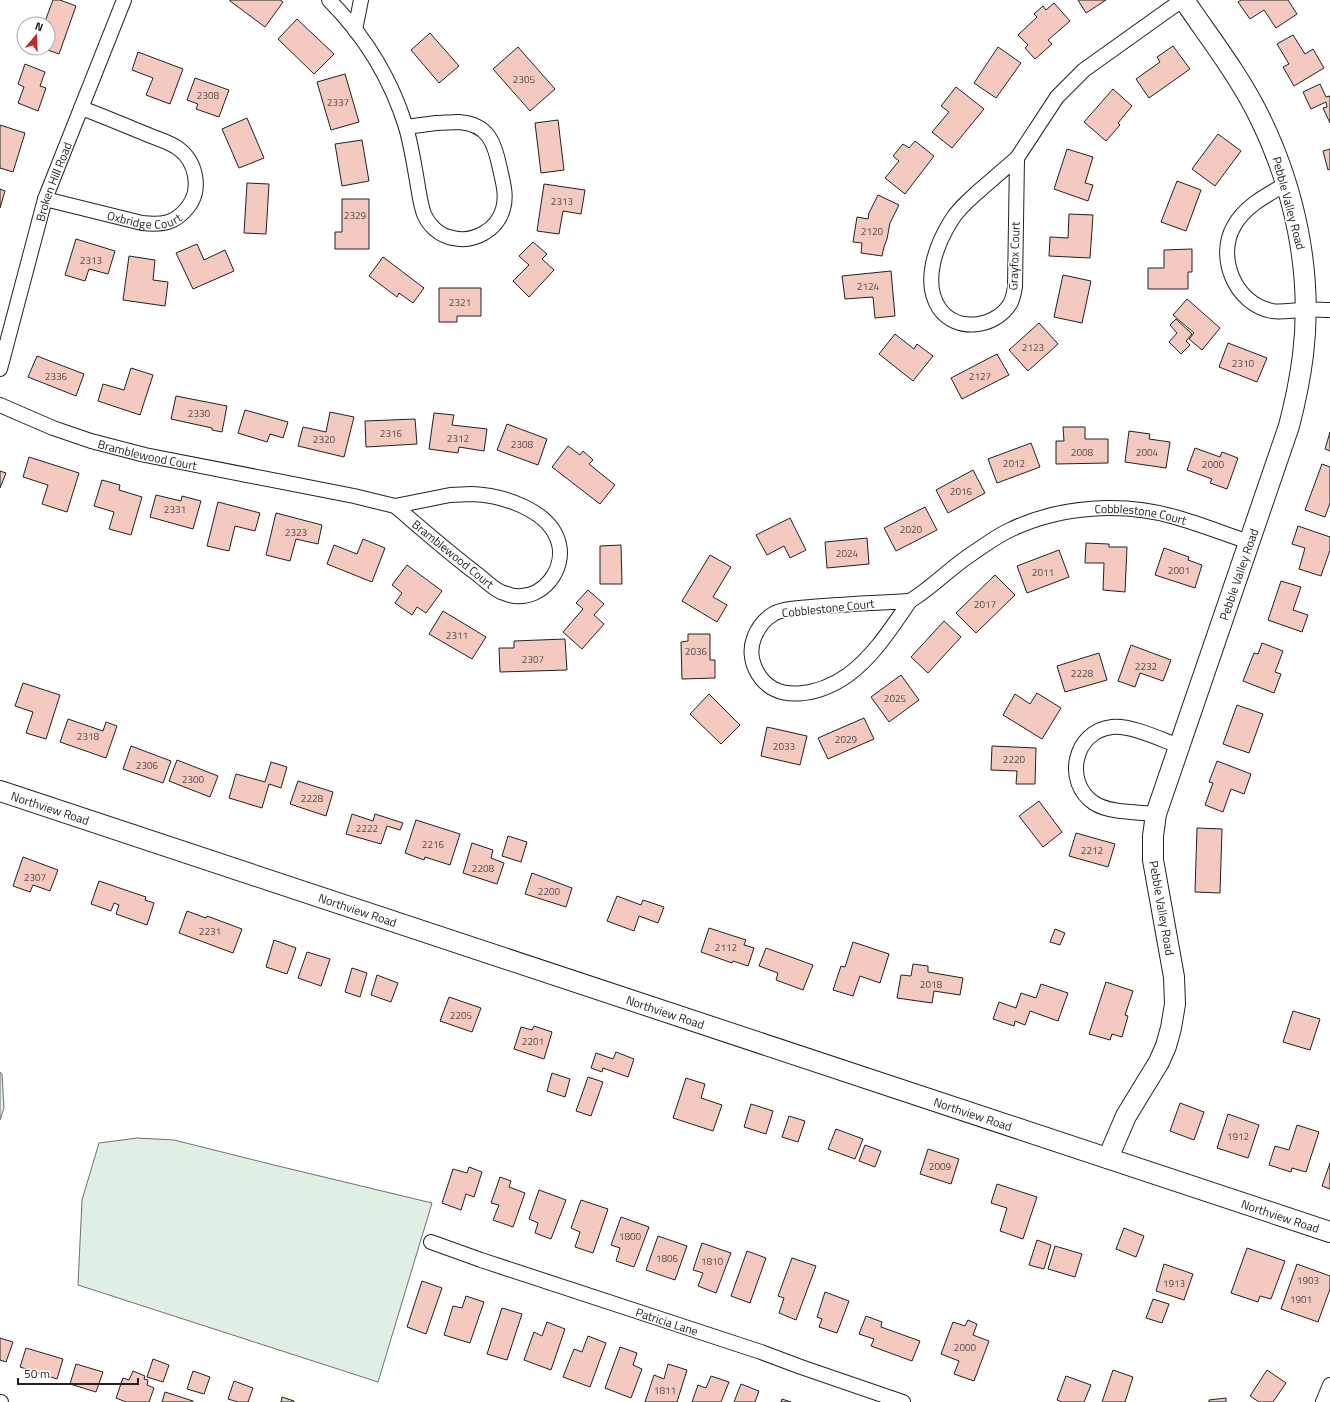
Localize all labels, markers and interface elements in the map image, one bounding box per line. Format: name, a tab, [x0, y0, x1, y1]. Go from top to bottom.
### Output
north arrow	[16, 16, 56, 56]
text: N	[33, 18, 45, 35]
house number: 2305	[513, 72, 536, 87]
house number: 2308	[197, 88, 220, 103]
house number: 2337	[327, 95, 349, 110]
street label: Broken Hill Road	[30, 139, 76, 223]
street label: Pebble Valley Road	[1267, 154, 1311, 252]
house number: 2313	[551, 194, 573, 209]
street label: Oxbridge Court	[105, 205, 186, 233]
house number: 2329	[344, 208, 367, 223]
street label: Grayfox Court	[1003, 220, 1025, 291]
house number: 2120	[861, 224, 884, 239]
house number: 2313	[80, 253, 102, 268]
house number: 2124	[857, 279, 880, 294]
house number: 2321	[449, 295, 471, 310]
house number: 2123	[1022, 340, 1044, 355]
house number: 2310	[1232, 356, 1255, 371]
house number: 2336	[45, 369, 68, 384]
house number: 2127	[969, 369, 991, 384]
house number: 2330	[188, 406, 211, 421]
house number: 2316	[380, 426, 403, 441]
house number: 2312	[447, 431, 469, 446]
house number: 2320	[313, 432, 336, 447]
street label: Bramblewood Court	[96, 434, 199, 475]
house number: 2308	[511, 437, 534, 452]
house number: 2008	[1071, 445, 1094, 460]
house number: 2004	[1136, 445, 1159, 460]
house number: 2012	[1003, 456, 1025, 471]
house number: 2000	[1202, 457, 1225, 472]
house number: 2016	[950, 484, 973, 499]
street label: Cobblestone Court	[1094, 499, 1190, 530]
house number: 2331	[164, 502, 186, 517]
street label: Bramblewood Court	[408, 515, 499, 594]
house number: 2020	[900, 522, 923, 537]
house number: 2323	[285, 525, 307, 540]
street label: Pebble Valley Road	[1214, 526, 1263, 623]
house number: 2024	[836, 546, 859, 561]
house number: 2001	[1168, 563, 1190, 578]
house number: 2011	[1032, 565, 1054, 580]
street label: Cobblestone Court	[781, 594, 876, 622]
house number: 2017	[974, 597, 996, 612]
house number: 2311	[446, 628, 468, 643]
house number: 2036	[685, 644, 708, 659]
house number: 2307	[522, 652, 544, 667]
house number: 2232	[1135, 659, 1157, 674]
house number: 2228	[1071, 666, 1094, 681]
house number: 2025	[884, 691, 907, 706]
house number: 2318	[77, 729, 100, 744]
house number: 2029	[835, 732, 858, 747]
house number: 2033	[773, 739, 795, 754]
house number: 2220	[1003, 752, 1026, 767]
house number: 2306	[136, 758, 159, 773]
house number: 2300	[182, 772, 205, 787]
street label: Northview Road	[9, 786, 92, 830]
house number: 2228	[301, 791, 324, 806]
house number: 2222	[356, 821, 378, 836]
house number: 2216	[422, 837, 445, 852]
house number: 2212	[1081, 843, 1103, 858]
street label: Pebble Valley Road	[1144, 859, 1180, 957]
house number: 2208	[472, 861, 495, 876]
house number: 2307	[24, 870, 46, 885]
house number: 2200	[538, 884, 561, 899]
street label: Northview Road	[316, 888, 399, 931]
house number: 2231	[199, 924, 221, 939]
house number: 2112	[715, 940, 737, 955]
house number: 2018	[920, 977, 943, 992]
street label: Northview Road	[624, 990, 707, 1033]
house number: 2205	[450, 1008, 473, 1023]
house number: 2201	[522, 1034, 544, 1049]
street label: Northview Road	[931, 1092, 1015, 1135]
house number: 1912	[1227, 1129, 1249, 1144]
house number: 2009	[929, 1159, 952, 1174]
street label: Northview Road	[1239, 1194, 1322, 1237]
house number: 1800	[619, 1229, 642, 1244]
house number: 1806	[656, 1251, 679, 1266]
house number: 1810	[701, 1254, 724, 1269]
house number: 1903	[1297, 1273, 1319, 1288]
house number: 1913	[1163, 1276, 1185, 1291]
house number: 1901	[1290, 1292, 1312, 1307]
street label: Patricia Lane	[633, 1302, 701, 1340]
house number: 2000	[954, 1340, 977, 1355]
scale bar	[18, 1360, 138, 1386]
text: 50 m	[24, 1364, 50, 1383]
house number: 1811	[654, 1383, 676, 1398]

